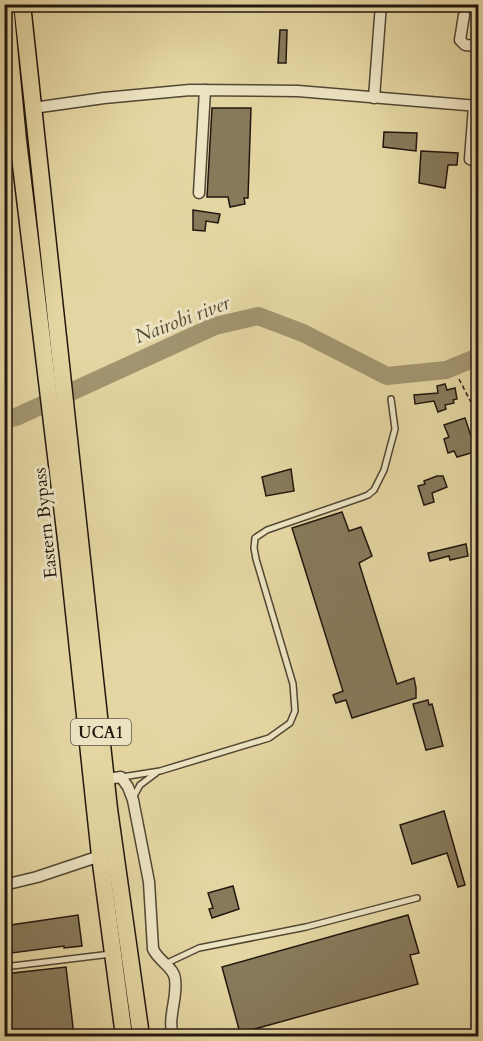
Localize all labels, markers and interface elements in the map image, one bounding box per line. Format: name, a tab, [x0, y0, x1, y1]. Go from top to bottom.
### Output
water label: Nairobi river	[131, 288, 235, 350]
street label: Eastern Bypass	[27, 466, 64, 580]
road number: UCA1	[71, 719, 131, 745]

